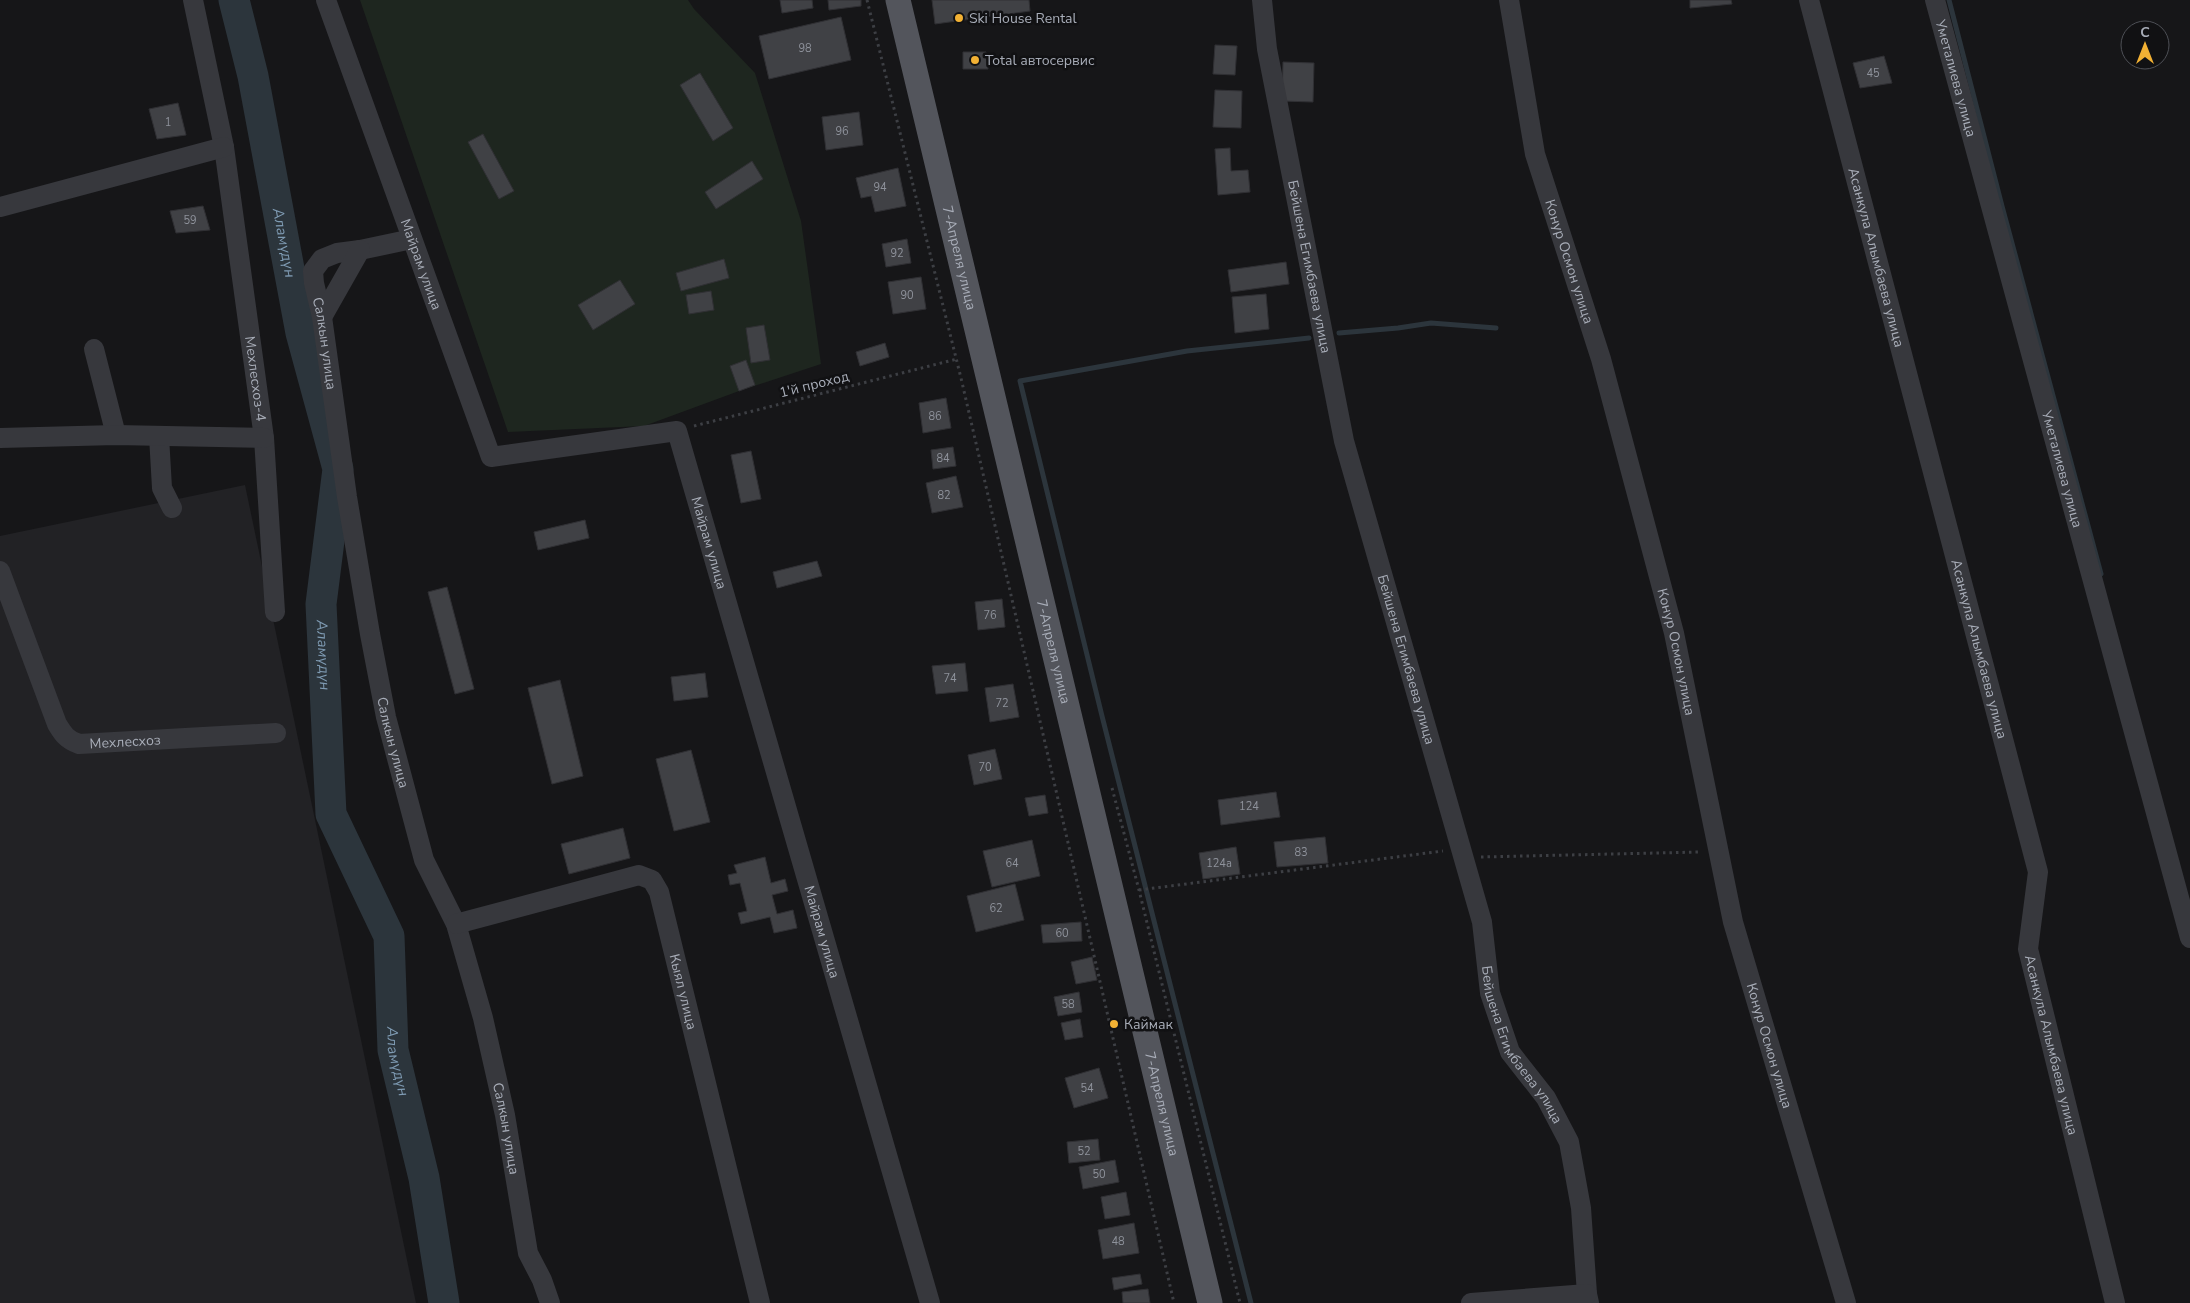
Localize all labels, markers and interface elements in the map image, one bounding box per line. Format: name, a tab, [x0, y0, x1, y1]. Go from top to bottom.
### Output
place label: Ski House Rental	[969, 9, 1077, 28]
marker: Ski House Rental	[953, 12, 965, 24]
street label: Уметалиева улица	[1931, 17, 1981, 139]
north arrow	[2120, 20, 2170, 70]
text: С	[2140, 23, 2150, 42]
house number: 98	[798, 41, 812, 56]
place label: Total автосервис	[985, 51, 1095, 70]
marker: Total автосервис	[969, 54, 981, 66]
house number: 45	[1866, 66, 1880, 81]
house number: 1	[165, 115, 171, 130]
house number: 96	[835, 124, 849, 139]
street label: Асанкула Алымбаева улица	[1843, 166, 1909, 349]
street label: Бейшена Егимбаева улица	[1283, 179, 1336, 355]
house number: 94	[873, 180, 887, 195]
street label: Конур Осмон улица	[1540, 197, 1598, 326]
street label: 7-Апреля улица	[938, 204, 981, 312]
water label: Аламүдүн	[268, 205, 300, 280]
house number: 59	[183, 213, 197, 228]
street label: Майрам улица	[396, 216, 446, 313]
house number: 92	[890, 246, 904, 261]
house number: 90	[900, 288, 914, 303]
street label: Салкын улица	[308, 295, 341, 391]
street label: Мехлесхоз-4	[240, 335, 271, 422]
street label: 1'й проход	[777, 367, 851, 402]
street label: Уметалиева улица	[2037, 407, 2087, 530]
house number: 86	[928, 409, 942, 424]
house number: 84	[936, 451, 950, 466]
house number: 82	[937, 488, 951, 503]
street label: Майрам улица	[687, 494, 731, 591]
street label: Асанкула Алымбаева улица	[1946, 557, 2012, 741]
street label: Бейшена Егимбаева улица	[1373, 572, 1440, 747]
street label: Конур Осмон улица	[1652, 586, 1700, 717]
street label: 7-Апреля улица	[1032, 598, 1075, 706]
house number: 76	[983, 608, 997, 623]
water label: Аламүдүн	[312, 618, 335, 691]
house number: 74	[943, 671, 957, 686]
street label: Салкын улица	[372, 695, 413, 790]
house number: 72	[995, 696, 1009, 711]
street label: Мехлесхоз	[89, 730, 161, 753]
house number: 70	[978, 760, 992, 775]
house number: 124	[1239, 799, 1259, 814]
house number: 83	[1294, 845, 1308, 860]
house number: 64	[1005, 856, 1019, 871]
house number: 124а	[1206, 856, 1232, 871]
street label: Майрам улица	[799, 883, 844, 980]
house number: 62	[989, 901, 1003, 916]
house number: 60	[1055, 926, 1069, 941]
street label: Кыял улица	[665, 952, 702, 1032]
street label: Асанкула Алымбаева улица	[2020, 953, 2082, 1137]
street label: Бейшена Егимбаева улица	[1477, 965, 1567, 1127]
street label: Конур Осмон улица	[1742, 981, 1797, 1111]
house number: 58	[1061, 997, 1075, 1012]
place label: Каймак	[1124, 1015, 1173, 1034]
marker: Каймак	[1108, 1018, 1120, 1030]
water label: Аламүдүн	[382, 1025, 414, 1098]
street label: 7-Апреля улица	[1140, 1050, 1183, 1158]
street label: Салкын улица	[488, 1081, 524, 1176]
house number: 54	[1080, 1081, 1094, 1096]
house number: 52	[1077, 1144, 1091, 1159]
house number: 50	[1092, 1167, 1106, 1182]
house number: 48	[1111, 1234, 1125, 1249]

